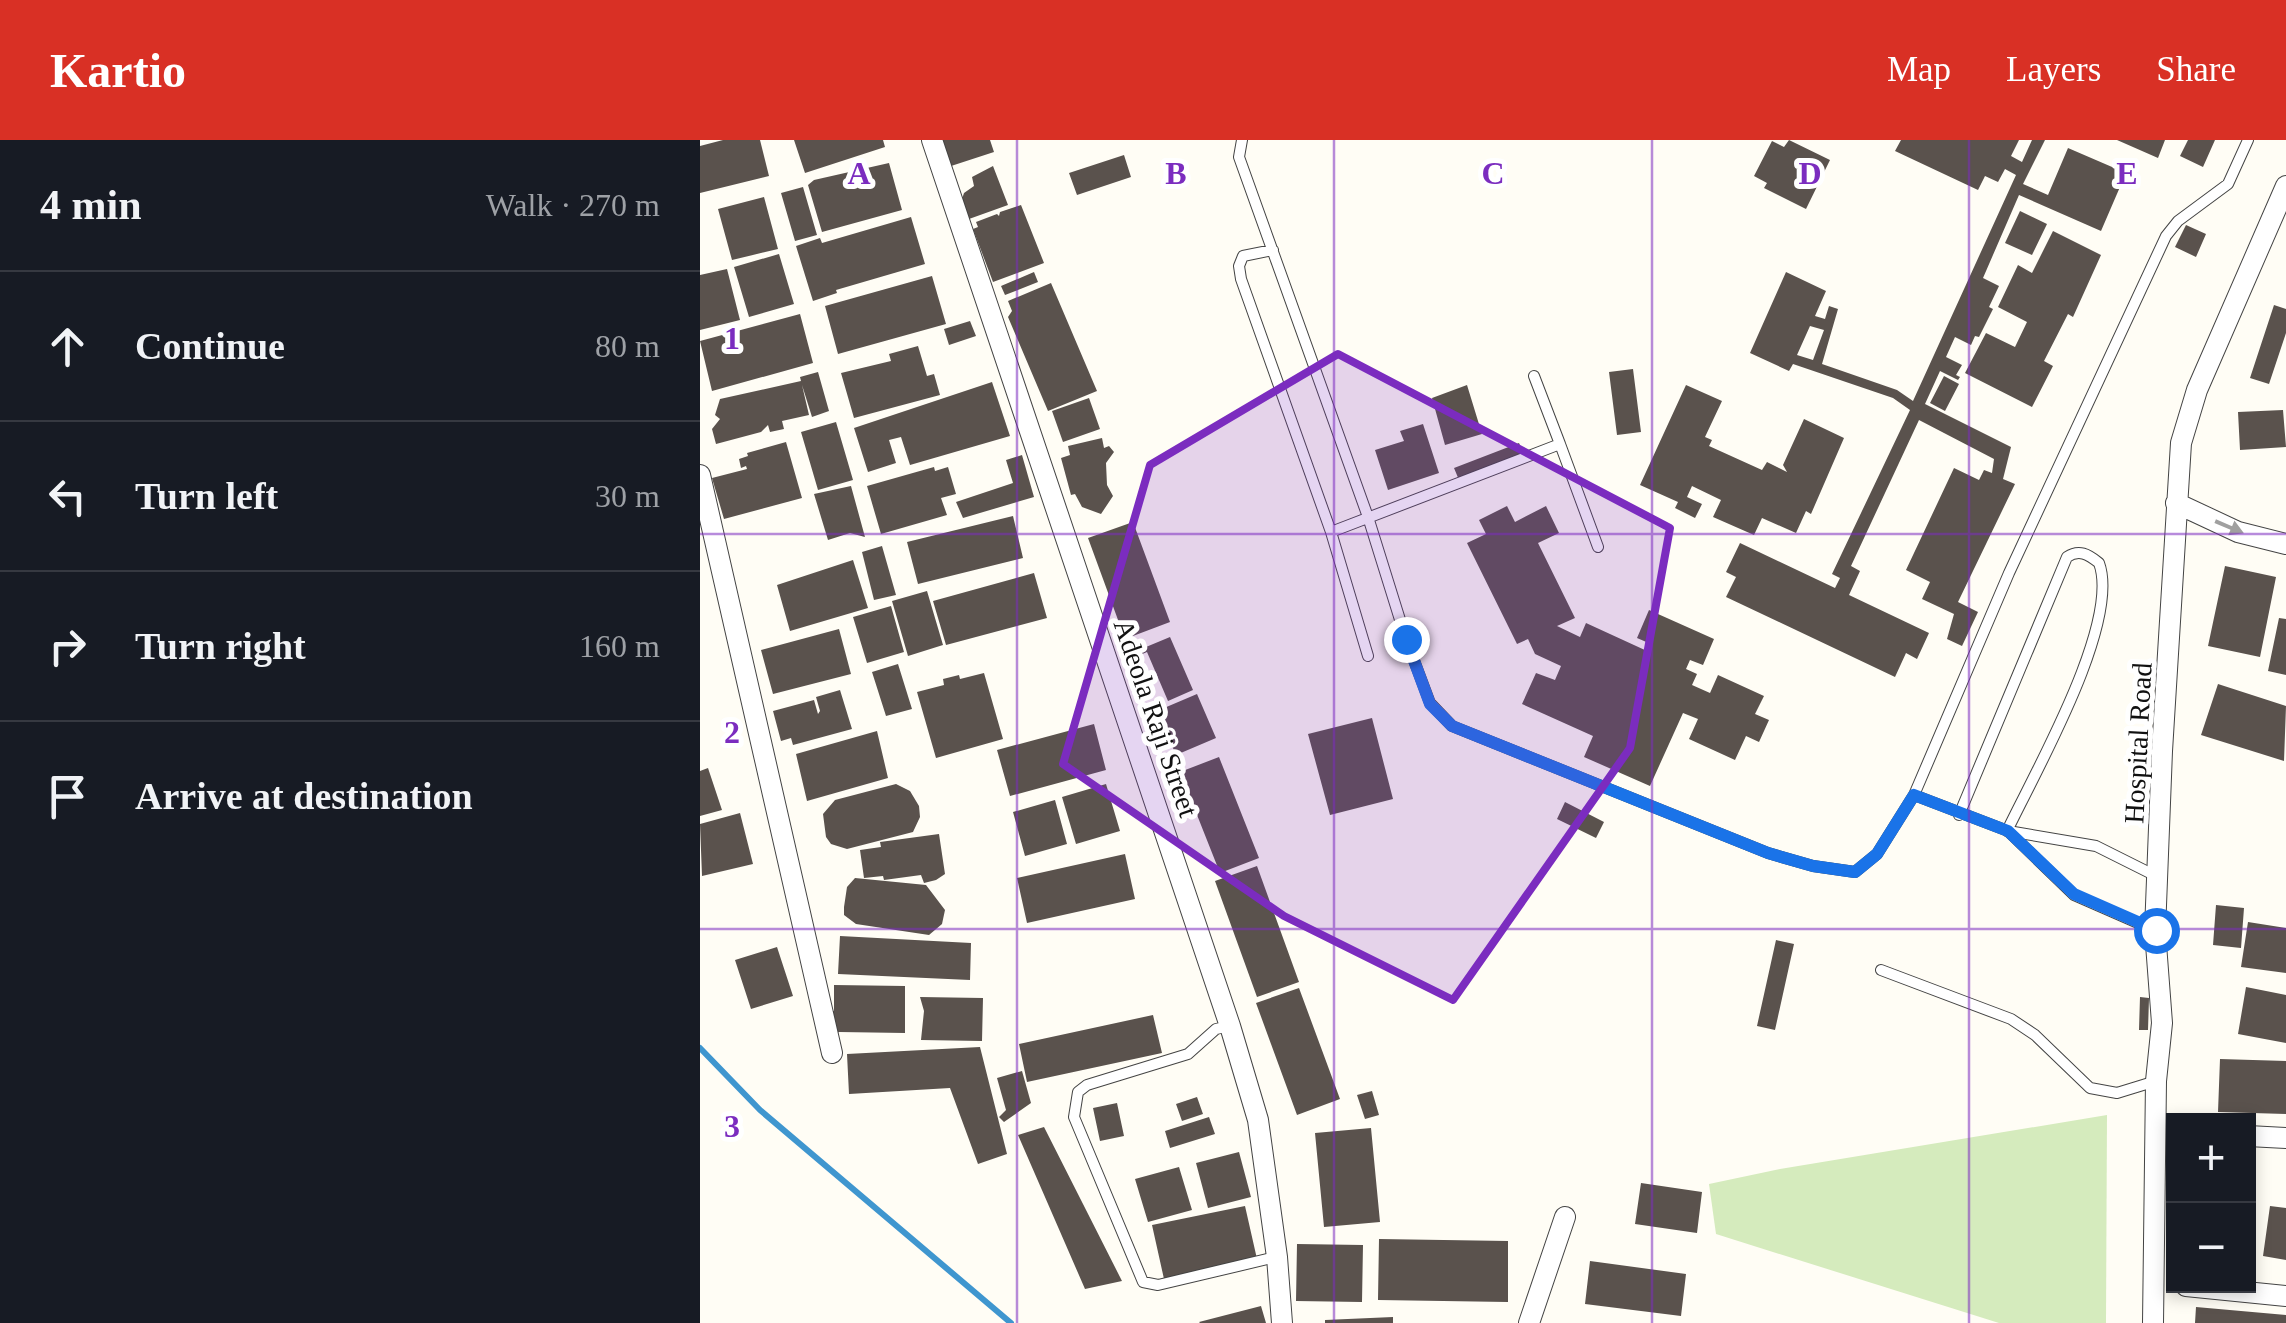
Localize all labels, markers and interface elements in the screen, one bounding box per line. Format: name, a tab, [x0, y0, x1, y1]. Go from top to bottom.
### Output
text: Kartio	[50, 44, 186, 97]
text: Map	[1887, 50, 1951, 89]
text: Layers	[2006, 50, 2101, 89]
text: Share	[2156, 50, 2236, 89]
text: A	[847, 155, 871, 191]
text: B	[1165, 155, 1187, 191]
text: C	[1481, 155, 1505, 191]
text: D	[1798, 155, 1822, 191]
text: E	[2116, 155, 2138, 191]
text: 4 min	[40, 182, 142, 228]
text: Walk · 270 m	[486, 187, 660, 223]
icon: ahead	[40, 319, 95, 374]
text: 1	[724, 320, 740, 356]
text: Continue	[135, 325, 285, 367]
text: 80 m	[595, 328, 660, 364]
icon: left	[40, 469, 95, 524]
text: Turn left	[135, 475, 278, 517]
text: 30 m	[595, 478, 660, 514]
one-way arrow	[2214, 520, 2244, 536]
street label: Adeola Raji Street	[1108, 615, 1204, 821]
route end	[1384, 617, 1430, 663]
icon: right	[40, 619, 95, 674]
text: Turn right	[135, 625, 306, 667]
text: 160 m	[579, 628, 660, 664]
street label: Hospital Road	[2118, 662, 2158, 824]
text: 2	[724, 714, 740, 750]
icon: arrive	[40, 769, 95, 824]
text: Arrive at destination	[135, 775, 473, 817]
route start	[2134, 908, 2180, 954]
text: 3	[724, 1108, 740, 1144]
map controls	[2166, 1113, 2256, 1293]
button: +	[2166, 1113, 2256, 1203]
button: −	[2166, 1203, 2256, 1293]

